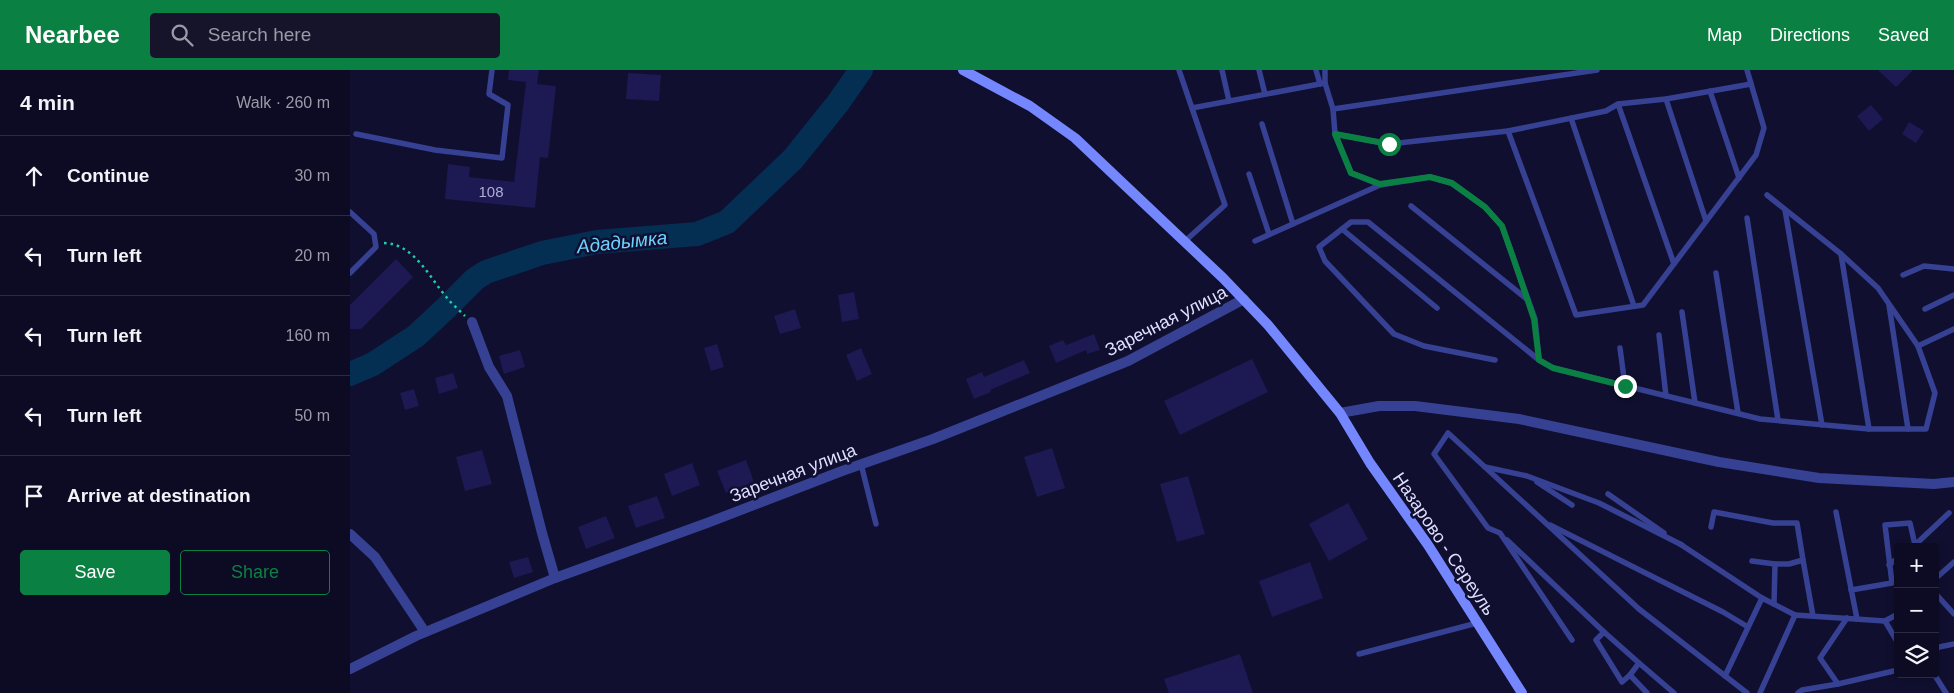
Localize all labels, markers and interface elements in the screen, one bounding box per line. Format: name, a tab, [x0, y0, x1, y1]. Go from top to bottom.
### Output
search box	[150, 13, 500, 58]
text: Nearbee	[25, 21, 120, 48]
icon: search	[168, 21, 196, 49]
text: Search here	[208, 24, 311, 45]
text: Map	[1707, 25, 1742, 45]
text: Directions	[1770, 25, 1850, 45]
text: Saved	[1878, 25, 1929, 45]
text: 4 min	[20, 91, 75, 114]
text: Walk · 260 m	[236, 94, 330, 111]
route start	[1378, 133, 1401, 156]
icon: ahead	[20, 162, 48, 190]
text: Continue	[67, 165, 149, 186]
text: 30 m	[294, 167, 330, 184]
house number: 108	[478, 183, 504, 200]
water label: Ададымка	[575, 227, 668, 257]
icon: left	[20, 242, 48, 270]
text: Turn left	[67, 245, 142, 266]
text: 20 m	[294, 247, 330, 264]
street label: Заречная улица	[1102, 281, 1231, 360]
icon: left	[20, 322, 48, 350]
text: Turn left	[67, 325, 142, 346]
text: 160 m	[286, 327, 330, 344]
route end	[1614, 375, 1637, 398]
icon: left	[20, 402, 48, 430]
text: Turn left	[67, 405, 142, 426]
text: 50 m	[294, 407, 330, 424]
street label: Заречная улица	[727, 439, 860, 506]
street label: Назарово - Сереуль	[1389, 469, 1499, 619]
icon: arrive	[20, 482, 48, 510]
text: Arrive at destination	[67, 485, 251, 506]
map controls	[1894, 543, 1939, 678]
button: +	[1894, 543, 1939, 588]
button: Save	[20, 550, 170, 595]
button: Share	[180, 550, 330, 595]
button: −	[1894, 588, 1939, 633]
button: layers	[1894, 633, 1939, 678]

